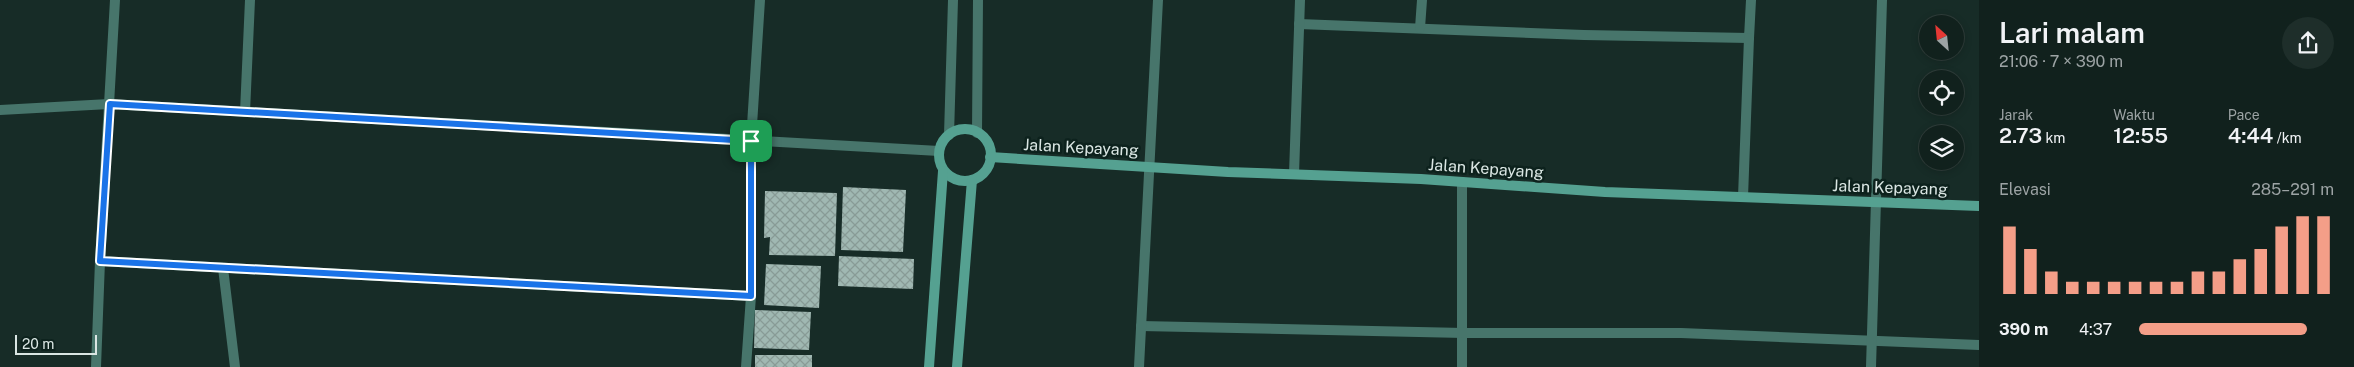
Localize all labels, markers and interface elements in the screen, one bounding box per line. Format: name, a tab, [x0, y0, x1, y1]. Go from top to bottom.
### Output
north arrow	[1919, 15, 1964, 60]
map controls	[1919, 15, 1964, 170]
text: Lari malam	[1999, 16, 2145, 49]
button: share	[2282, 17, 2334, 69]
text: 21:06 · 7 × 390 m	[1999, 52, 2123, 71]
button: locate	[1919, 70, 1964, 115]
text: Jarak	[1999, 107, 2033, 123]
text: Waktu	[2113, 107, 2155, 123]
text: Pace	[2228, 107, 2260, 123]
pin	[730, 120, 772, 162]
text: 2.73	[1999, 123, 2042, 148]
text: 12:55	[2113, 123, 2168, 148]
text: 4:44	[2228, 123, 2273, 148]
button: layers	[1919, 125, 1964, 170]
icon: arrive	[737, 127, 765, 155]
text: km	[2042, 130, 2065, 146]
text: /km	[2273, 130, 2302, 146]
street label: Jalan Kepayang	[1023, 135, 1139, 160]
street label: Jalan Kepayang	[1428, 155, 1544, 182]
street label: Jalan Kepayang	[1832, 176, 1948, 199]
text: Elevasi	[1999, 180, 2051, 199]
text: 285–291 m	[2251, 180, 2334, 199]
text: 390 m	[1999, 320, 2048, 339]
text: 4:37	[2079, 320, 2112, 339]
scale bar	[15, 332, 98, 355]
text: 20 m	[22, 336, 54, 352]

